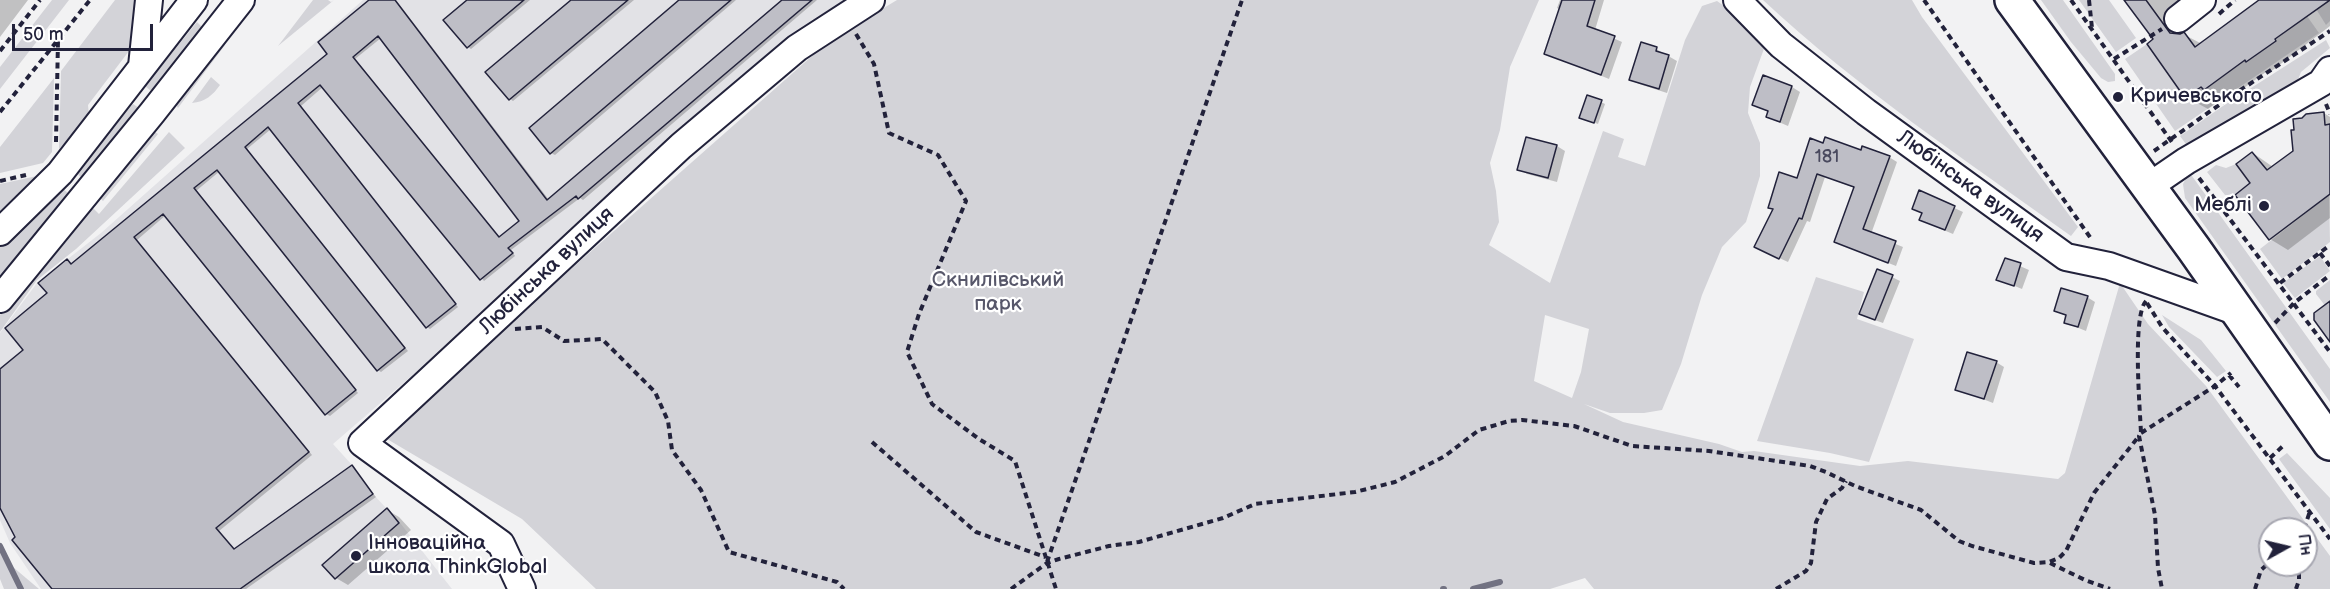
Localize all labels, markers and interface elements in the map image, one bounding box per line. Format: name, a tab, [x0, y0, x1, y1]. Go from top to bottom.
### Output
scale bar	[15, 12, 156, 50]
text: 50 m	[23, 24, 64, 45]
place label: Кричевського	[2130, 84, 2262, 110]
marker: Кричевського	[2111, 90, 2125, 104]
street label: Любінська вулиця	[1892, 125, 2048, 249]
house number: 181	[1815, 146, 1839, 168]
place label: Меблі	[2194, 193, 2252, 219]
marker: Меблі	[2257, 199, 2271, 213]
street label: Любінська вулиця	[474, 202, 620, 340]
park label: Скнилівський парк	[932, 268, 1064, 318]
north arrow	[2258, 517, 2318, 577]
place label: Інноваційна школа ThinkGlobal	[368, 531, 547, 581]
text: Пн	[2293, 533, 2315, 557]
marker: Інноваційна школа ThinkGlobal	[349, 549, 363, 563]

